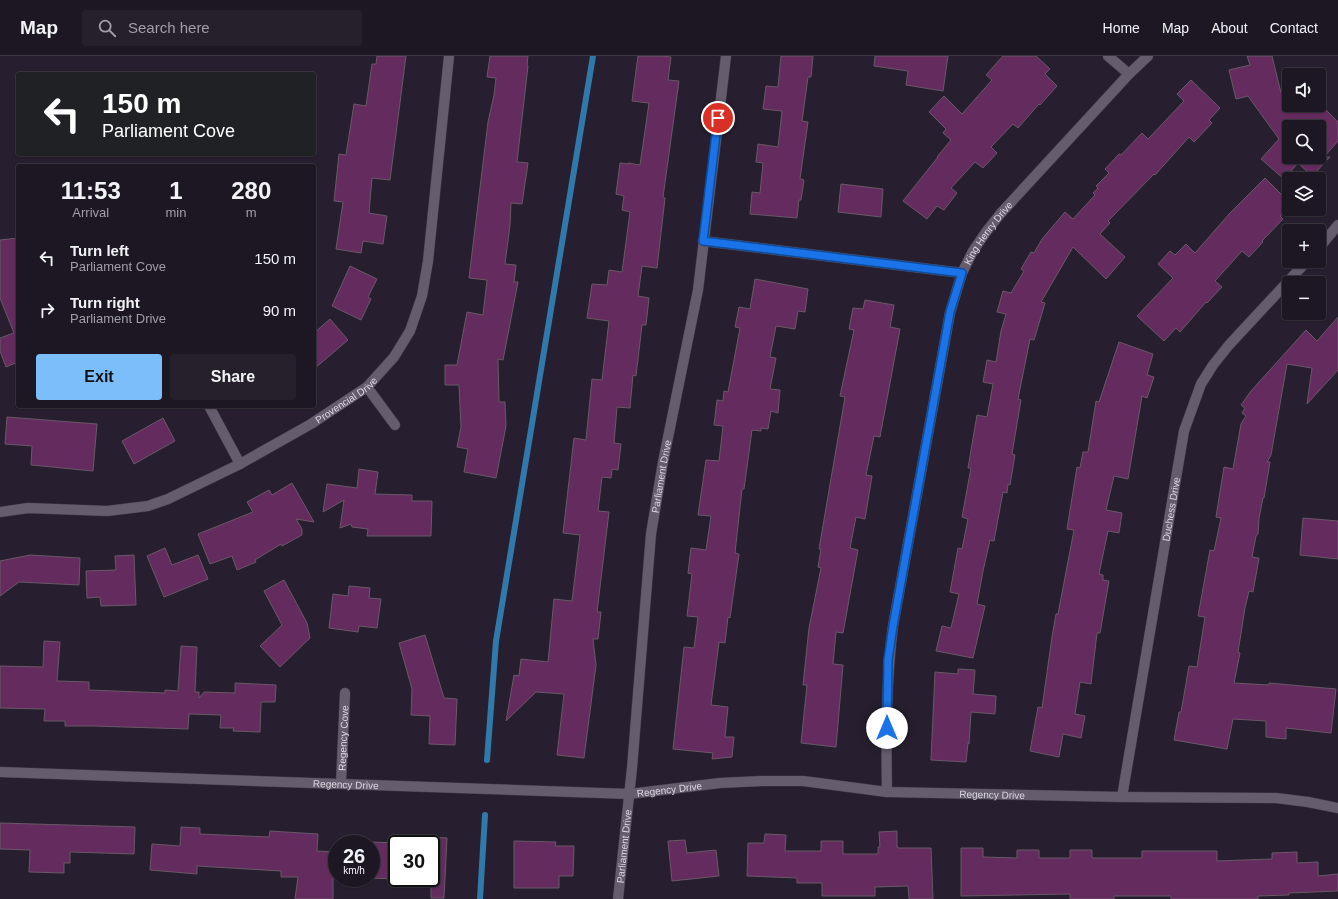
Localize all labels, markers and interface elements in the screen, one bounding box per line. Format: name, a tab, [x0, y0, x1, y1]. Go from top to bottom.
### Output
search box	[82, 10, 362, 46]
text: Map	[20, 17, 58, 38]
icon: search	[96, 17, 118, 39]
text: Search here	[128, 19, 210, 36]
text: Home	[1103, 20, 1140, 36]
text: Map	[1162, 20, 1189, 36]
text: About	[1211, 20, 1248, 36]
text: Contact	[1270, 20, 1318, 36]
map controls	[1282, 68, 1326, 320]
button: sound	[1282, 68, 1326, 112]
icon: left	[36, 88, 88, 140]
text: 150 m	[102, 88, 181, 119]
pin	[701, 101, 735, 135]
icon: arrive	[707, 107, 729, 129]
button: search	[1282, 120, 1326, 164]
text: Parliament Cove	[102, 121, 235, 141]
button: layers	[1282, 172, 1326, 216]
text: 11:53	[61, 177, 121, 204]
text: 1	[169, 177, 183, 204]
text: 280	[231, 177, 271, 204]
street label: King Henry Drive	[962, 199, 1015, 267]
text: Arrival	[72, 205, 109, 220]
text: min	[166, 205, 186, 220]
text: m	[246, 205, 257, 220]
button: +	[1282, 224, 1326, 268]
text: Turn left	[70, 242, 129, 259]
icon: left	[36, 247, 58, 269]
text: 150 m	[254, 250, 296, 267]
text: Parliament Cove	[70, 259, 166, 274]
button: −	[1282, 276, 1326, 320]
text: Turn right	[70, 294, 140, 311]
icon: right	[36, 299, 58, 321]
text: 90 m	[263, 302, 296, 319]
text: Parliament Drive	[70, 311, 166, 326]
button: Exit	[36, 354, 162, 400]
button: Share	[170, 354, 296, 400]
street label: Provencial Drive	[313, 374, 380, 426]
street label: Parliament Drive	[650, 439, 673, 514]
street label: Duchess Drive	[1160, 476, 1182, 542]
street label: Regency Cove	[337, 705, 350, 771]
position arrow	[866, 707, 908, 749]
street label: Regency Drive	[313, 778, 379, 791]
street label: Regency Drive	[636, 780, 703, 799]
street label: Regency Drive	[959, 789, 1026, 801]
street label: Parliament Drive	[615, 809, 634, 884]
speed limit sign: 30	[388, 835, 440, 887]
text: 26	[343, 845, 365, 867]
text: km/h	[343, 865, 365, 876]

